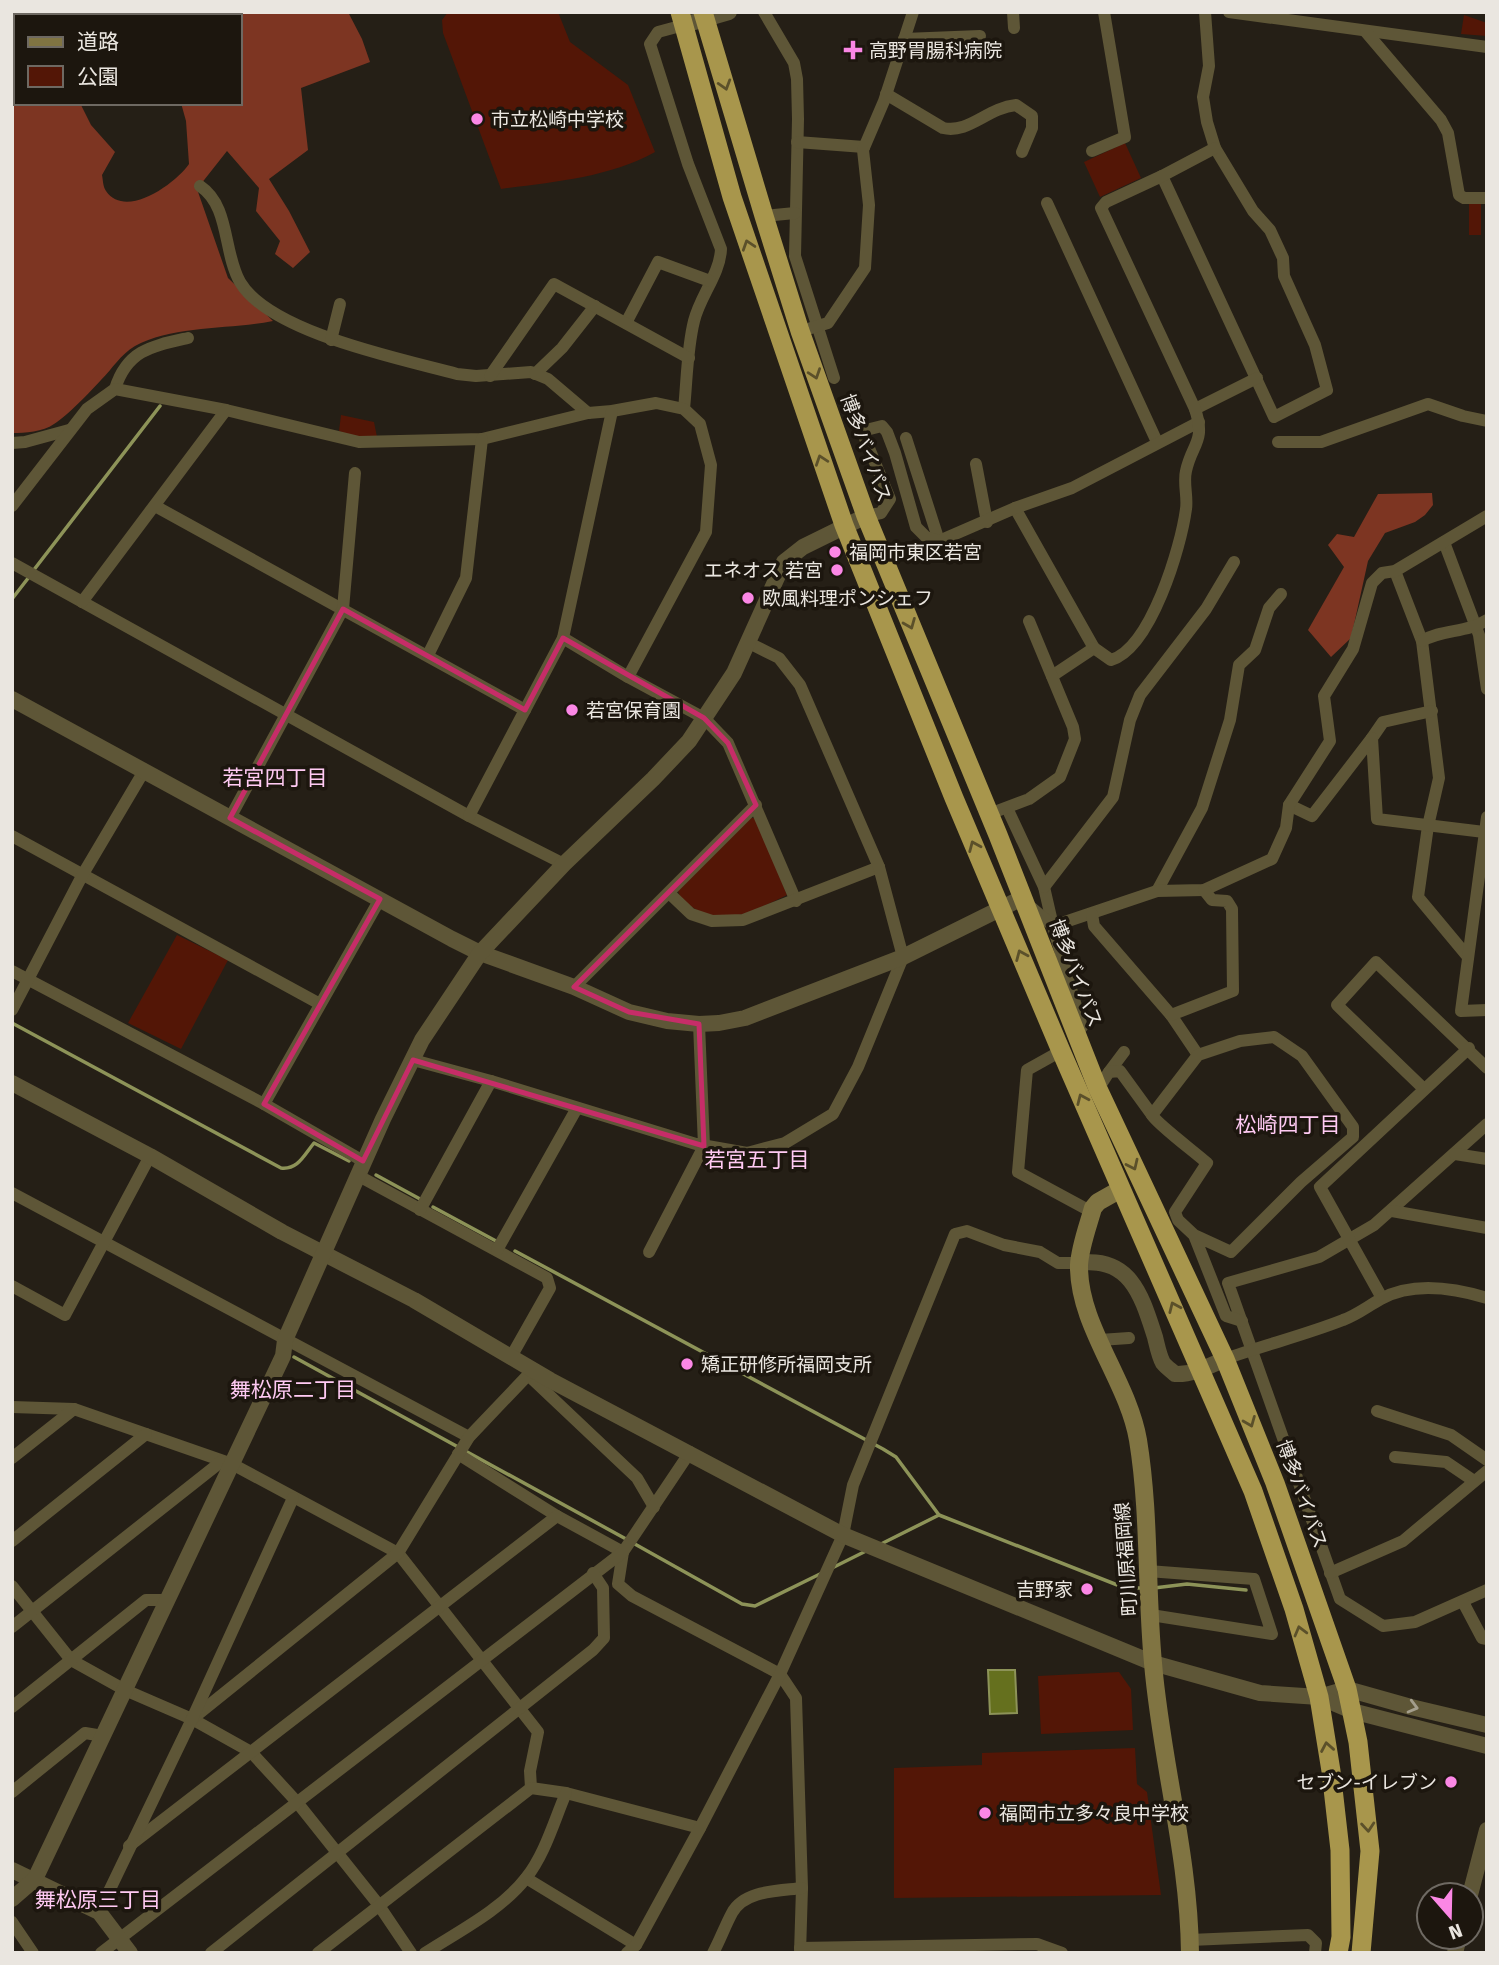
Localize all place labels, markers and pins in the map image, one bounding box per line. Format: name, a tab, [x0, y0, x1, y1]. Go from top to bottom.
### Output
place label: 高野胃腸科病院	[869, 39, 1002, 62]
marker: 高野胃腸科病院	[843, 40, 863, 60]
place label: 市立松崎中学校	[491, 108, 624, 131]
marker: 市立松崎中学校	[469, 111, 485, 127]
place label: 福岡市東区若宮	[849, 541, 982, 564]
marker: 福岡市東区若宮	[827, 544, 843, 560]
place label: エネオス 若宮	[704, 559, 823, 582]
marker: エネオス 若宮	[829, 562, 845, 578]
place label: 欧風料理ポンシェフ	[762, 587, 933, 610]
marker: 欧風料理ポンシェフ	[740, 590, 756, 606]
place label: 若宮保育園	[586, 699, 681, 722]
marker: 若宮保育園	[564, 702, 580, 718]
place label: 矯正研修所福岡支所	[701, 1353, 872, 1376]
marker: 矯正研修所福岡支所	[679, 1356, 695, 1372]
place label: 吉野家	[1016, 1578, 1073, 1601]
marker: 吉野家	[1079, 1581, 1095, 1597]
place label: セブン-イレブン	[1296, 1771, 1437, 1794]
marker: セブン-イレブン	[1443, 1774, 1459, 1790]
place label: 福岡市立多々良中学校	[999, 1802, 1189, 1825]
marker: 福岡市立多々良中学校	[977, 1805, 993, 1821]

